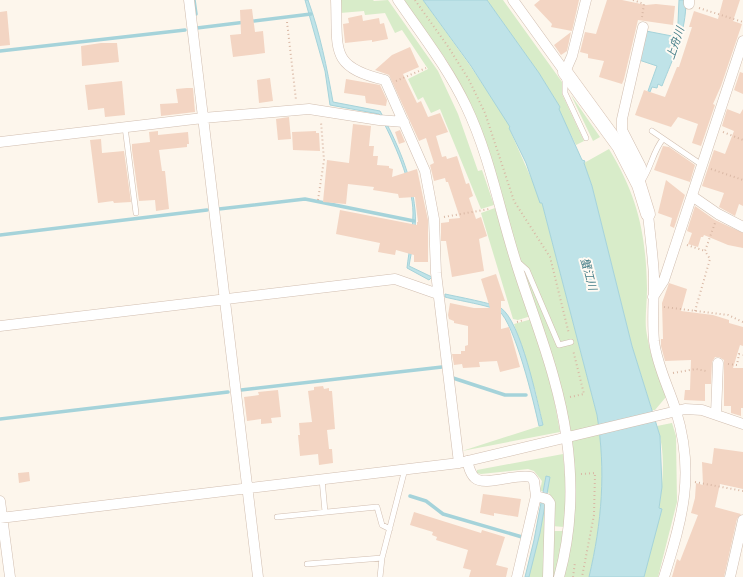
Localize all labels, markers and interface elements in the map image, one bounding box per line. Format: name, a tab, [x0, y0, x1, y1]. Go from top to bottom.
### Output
water label: 上舟川	[663, 24, 687, 61]
water label: 蟹江川	[578, 256, 600, 293]

